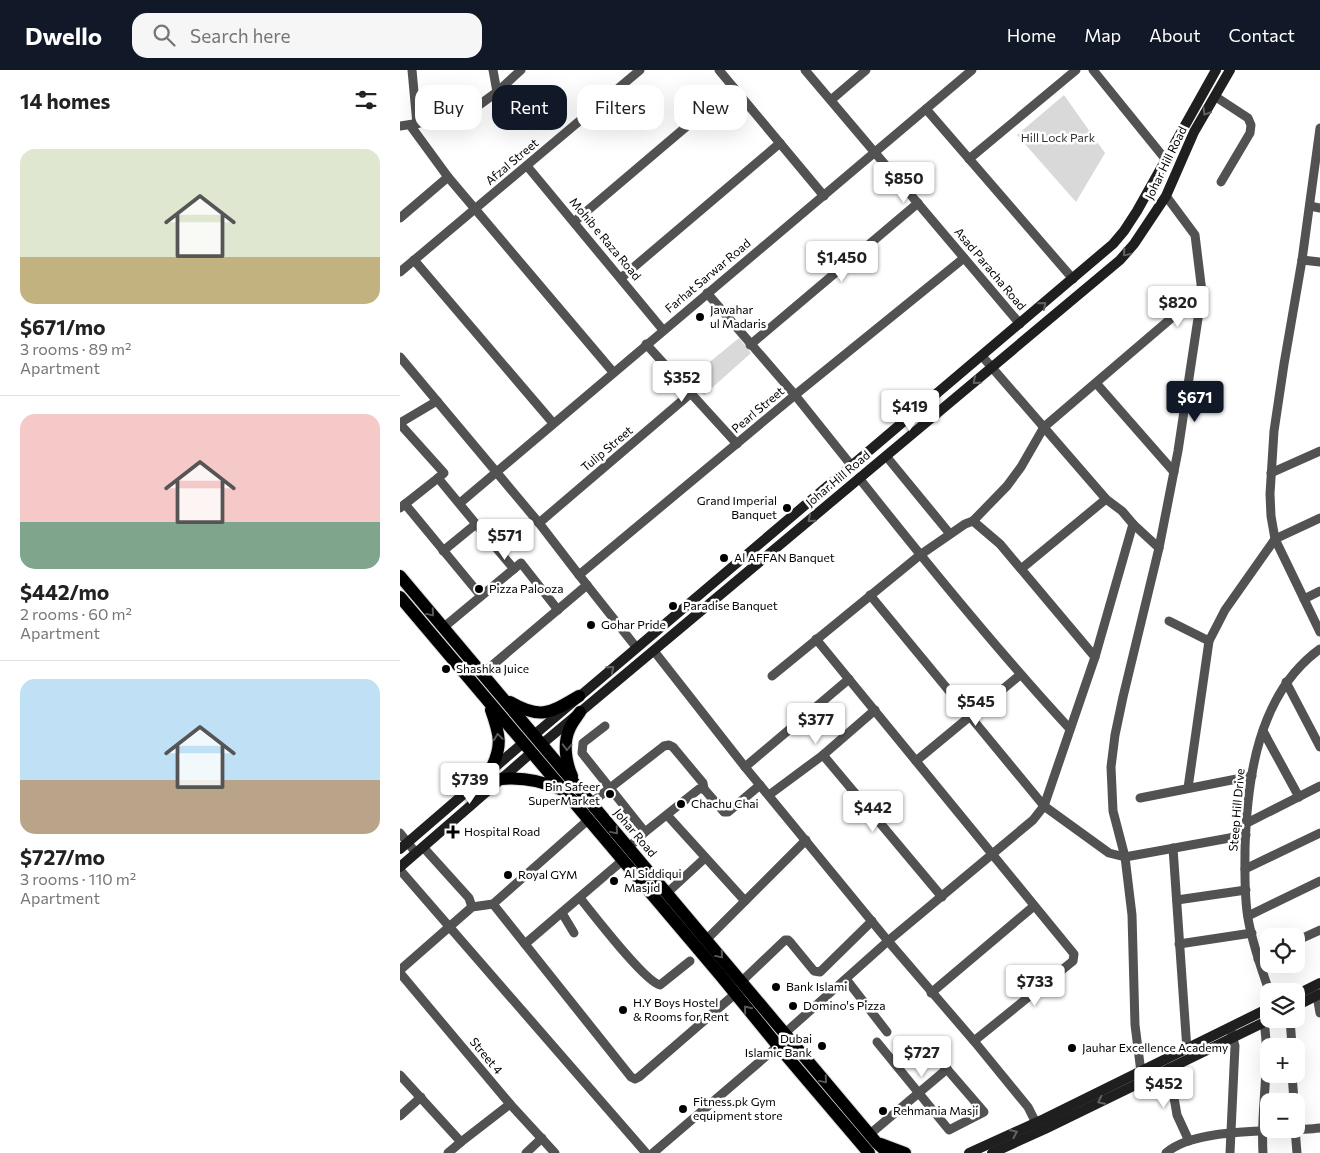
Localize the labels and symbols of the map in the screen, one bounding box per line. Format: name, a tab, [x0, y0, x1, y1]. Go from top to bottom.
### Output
one-way arrow	[1203, 107, 1212, 116]
street label: Johar Hill Road	[1141, 124, 1190, 202]
park label: Hill Lock Park	[1021, 130, 1096, 144]
street label: Afzal Street	[482, 135, 541, 187]
pin: $850	[874, 162, 934, 204]
street label: Mohib e Raza Road	[567, 194, 644, 283]
street label: Asad Paracha Road	[952, 224, 1029, 313]
street label: Farhat Sarwar Road	[662, 235, 753, 315]
pin: $1,450	[801, 240, 883, 283]
one-way arrow	[1123, 247, 1132, 256]
pin: $820	[1148, 286, 1208, 328]
place label: Jawahar ul Madaris	[710, 302, 766, 330]
one-way arrow	[1037, 302, 1046, 311]
marker: Jawahar ul Madaris	[694, 311, 706, 323]
pin: $352	[652, 360, 712, 403]
one-way arrow	[973, 376, 982, 385]
pin: $671	[1165, 380, 1225, 423]
street label: Pearl Street	[728, 383, 786, 435]
pin: $419	[880, 390, 940, 432]
street label: Tulip Street	[578, 423, 635, 474]
street label: Johar Hill Road	[802, 447, 873, 510]
place label: Grand Imperial Banquet	[697, 493, 777, 521]
marker: Grand Imperial Banquet	[781, 502, 793, 514]
one-way arrow	[808, 513, 817, 521]
pin: $571	[475, 518, 535, 561]
place label: Al AFFAN Banquet	[734, 550, 835, 564]
marker: Al AFFAN Banquet	[718, 552, 730, 564]
place label: Pizza Palooza	[489, 581, 564, 595]
marker: Pizza Palooza	[473, 583, 485, 595]
place label: Paradise Banquet	[683, 598, 778, 612]
marker: Paradise Banquet	[667, 600, 679, 612]
one-way arrow	[426, 607, 434, 616]
place label: Gohar Pride	[601, 617, 666, 631]
marker: Gohar Pride	[585, 619, 597, 631]
place label: Shashka Juice	[456, 661, 529, 676]
marker: Shashka Juice	[440, 663, 452, 675]
one-way arrow	[605, 667, 614, 675]
pin: $545	[946, 684, 1006, 727]
pin: $377	[786, 702, 846, 745]
one-way arrow	[493, 732, 504, 740]
one-way arrow	[562, 743, 572, 751]
pin: $739	[440, 762, 500, 805]
street label: Steep Hill Drive	[1225, 768, 1247, 852]
place label: Bin Safeer SuperMarket	[528, 779, 600, 807]
marker: Bin Safeer SuperMarket	[604, 788, 616, 800]
pin: $442	[843, 790, 903, 833]
place label: Chachu Chai	[691, 796, 759, 810]
marker: Chachu Chai	[675, 798, 687, 810]
street label: Johar Road	[611, 805, 660, 860]
place label: Hospital Road	[464, 824, 540, 838]
marker: Hospital Road	[446, 825, 460, 839]
one-way arrow	[610, 825, 619, 834]
place label: Al Siddiqui Masjid	[624, 866, 682, 894]
place label: Royal GYM	[518, 867, 578, 881]
marker: Royal GYM	[502, 869, 514, 881]
marker: Al Siddiqui Masjid	[608, 875, 620, 887]
one-way arrow	[714, 949, 723, 958]
pin: $733	[1005, 964, 1065, 1007]
place label: Bank Islami	[786, 979, 847, 993]
marker: Bank Islami	[770, 981, 782, 993]
place label: H.Y Boys Hostel & Rooms for Rent	[633, 995, 729, 1023]
place label: Domino's Pizza	[803, 998, 886, 1012]
marker: Domino's Pizza	[787, 1000, 799, 1012]
marker: H.Y Boys Hostel & Rooms for Rent	[617, 1004, 629, 1016]
one-way arrow	[744, 1005, 753, 1014]
place label: Dubai Islamic Bank	[745, 1031, 812, 1059]
street label: Street 4	[467, 1034, 506, 1076]
pin: $727	[892, 1036, 952, 1078]
marker: Dubai Islamic Bank	[816, 1040, 828, 1052]
place label: Jauhar Excellence Academy	[1082, 1040, 1228, 1055]
marker: Jauhar Excellence Academy	[1066, 1042, 1078, 1054]
pin: $452	[1134, 1066, 1194, 1109]
one-way arrow	[819, 1074, 828, 1083]
place label: Fitness.pk Gym equipment store	[693, 1094, 782, 1122]
one-way arrow	[1097, 1095, 1106, 1106]
marker: Fitness.pk Gym equipment store	[677, 1103, 689, 1115]
place label: Rehmania Masji	[893, 1103, 978, 1117]
marker: Rehmania Masji	[877, 1105, 889, 1117]
one-way arrow	[1009, 1128, 1018, 1139]

